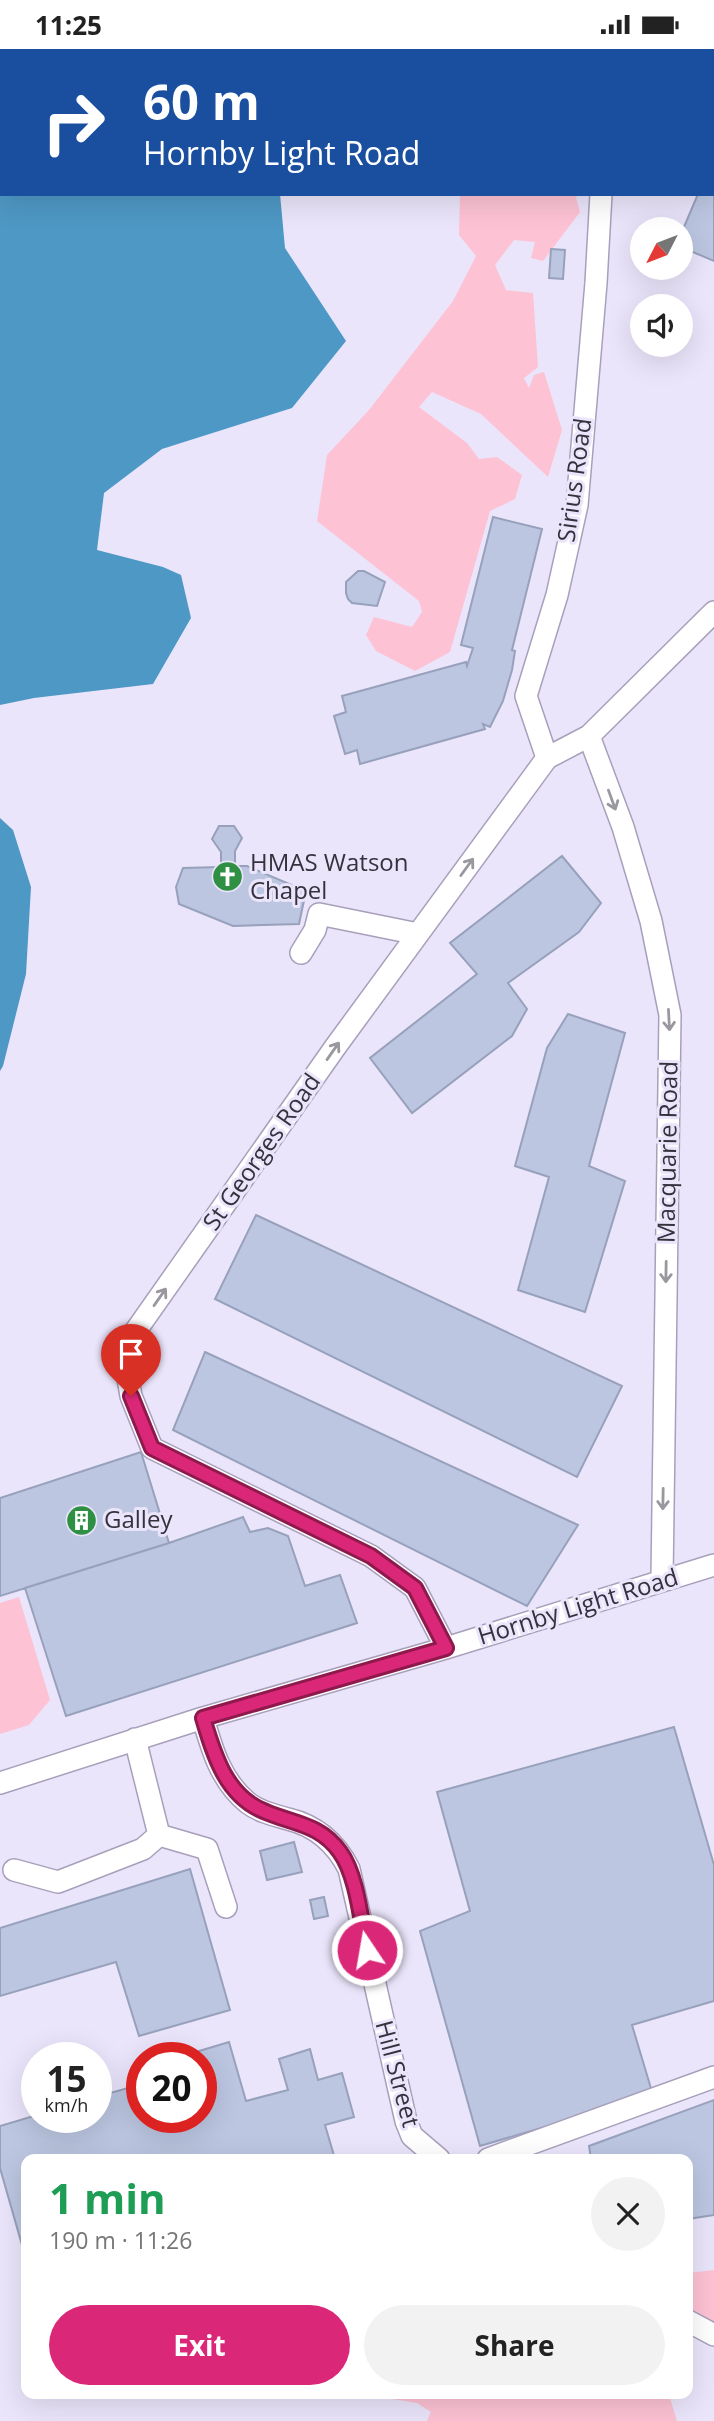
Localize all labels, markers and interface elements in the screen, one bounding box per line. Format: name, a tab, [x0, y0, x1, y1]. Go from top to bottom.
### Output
text: 11:25	[35, 7, 102, 43]
text: 60 m	[143, 68, 260, 134]
icon: right	[28, 77, 119, 168]
text: Hornby Light Road	[143, 131, 420, 174]
north arrow	[630, 217, 693, 280]
map controls	[630, 217, 693, 357]
button: sound	[630, 294, 693, 357]
street label: Sirius Road	[548, 416, 599, 544]
one-way arrow	[607, 789, 620, 811]
place label: HMAS Watson Chapel	[250, 845, 409, 906]
one-way arrow	[460, 858, 474, 877]
church icon: HMAS Watson Chapel	[210, 860, 244, 894]
one-way arrow	[662, 1008, 675, 1031]
one-way arrow	[326, 1042, 340, 1061]
street label: Macquarie Road	[648, 1061, 685, 1243]
street label: St Georges Road	[194, 1066, 327, 1236]
one-way arrow	[659, 1260, 673, 1283]
one-way arrow	[153, 1288, 167, 1307]
pin	[101, 1324, 161, 1396]
icon: arrive	[112, 1335, 150, 1373]
one-way arrow	[656, 1488, 670, 1511]
place label: Galley	[104, 1502, 173, 1535]
building icon: Galley	[64, 1503, 98, 1537]
street label: Hornby Light Road	[473, 1559, 682, 1652]
position arrow	[330, 1913, 404, 1987]
street label: Hill Street	[368, 2017, 429, 2131]
speed limit sign: 20	[126, 2042, 217, 2133]
text: 15	[46, 2055, 87, 2102]
text: km/h	[45, 2093, 88, 2117]
text: 1 min	[49, 2169, 166, 2226]
button: close	[591, 2177, 665, 2251]
text: 190 m · 11:26	[49, 2224, 192, 2256]
button: Exit	[49, 2305, 350, 2385]
button: Share	[364, 2305, 665, 2385]

